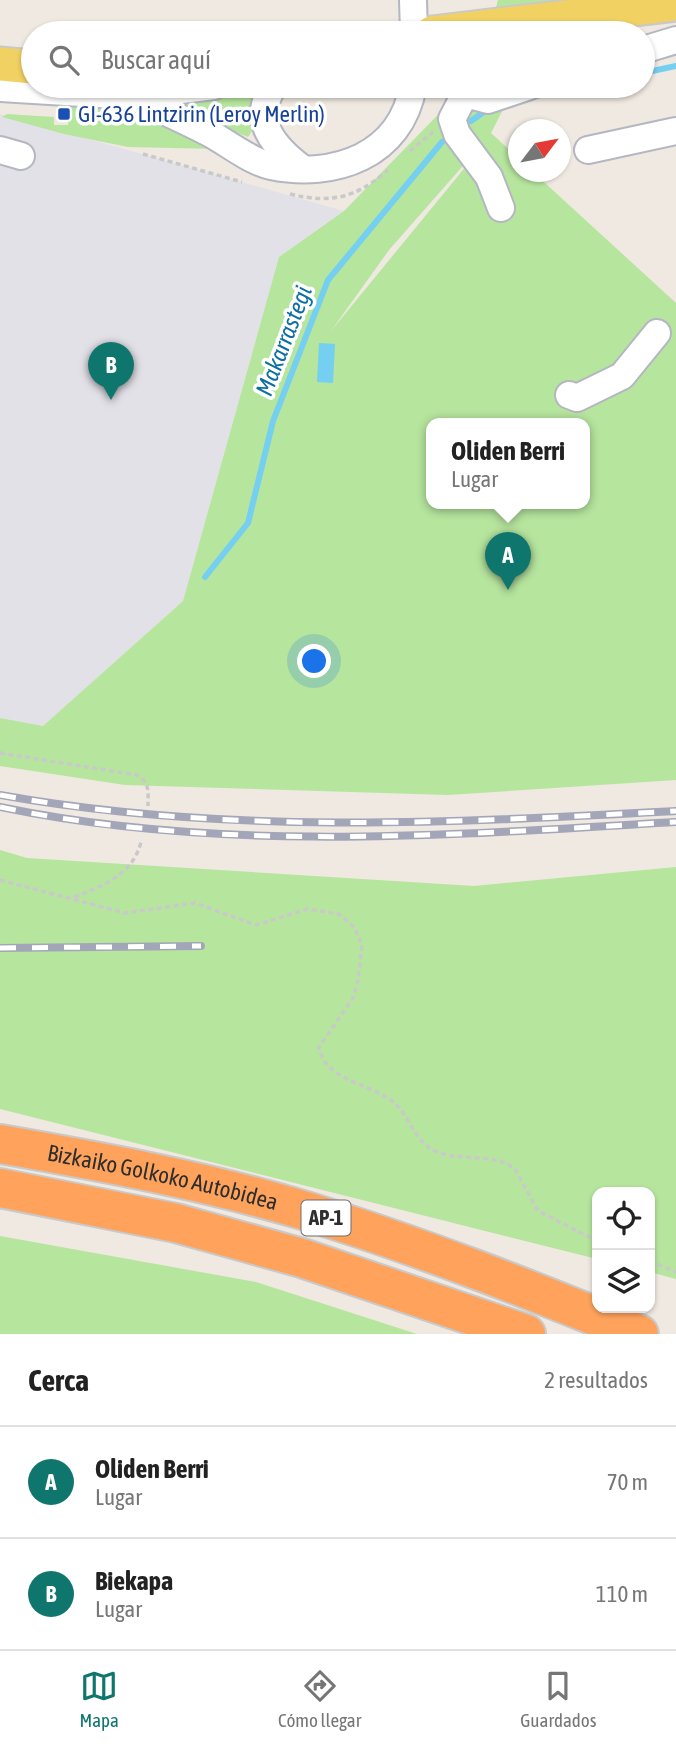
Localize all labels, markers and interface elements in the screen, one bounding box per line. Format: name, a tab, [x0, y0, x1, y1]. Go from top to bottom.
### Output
search box	[21, 21, 655, 98]
icon: search	[45, 41, 83, 79]
text: Buscar aquí	[101, 45, 211, 75]
place label: GI-636 Lintzirin (Leroy Merlin)	[78, 101, 325, 127]
marker: GI-636 Lintzirin (Leroy Merlin)	[56, 106, 72, 122]
north arrow	[508, 119, 571, 182]
water label: Makarrastegi	[250, 282, 317, 400]
pin: B	[88, 342, 134, 400]
popup	[426, 418, 590, 509]
text: Oliden Berri	[451, 436, 565, 466]
text: Lugar	[451, 466, 498, 492]
pin: A	[485, 532, 531, 590]
your location	[297, 644, 331, 678]
street label: Bizkaiko Golkoko Autobidea	[45, 1140, 281, 1215]
map controls	[592, 1187, 655, 1313]
button: locate	[592, 1187, 655, 1250]
road number: AP-1	[302, 1200, 350, 1236]
button: layers	[592, 1250, 655, 1313]
text: Cerca	[28, 1363, 89, 1397]
text: 2 resultados	[544, 1367, 648, 1393]
text: Oliden Berri	[95, 1454, 209, 1484]
text: A	[45, 1469, 57, 1495]
text: 70 m	[607, 1469, 648, 1495]
text: Lugar	[95, 1484, 142, 1510]
text: Biekapa	[95, 1566, 173, 1596]
text: B	[46, 1581, 56, 1607]
text: 110 m	[596, 1581, 648, 1607]
text: Lugar	[95, 1596, 142, 1622]
tab: Mapa	[79, 1667, 119, 1731]
tab: Cómo llegar	[278, 1667, 361, 1731]
tab: Guardados	[520, 1667, 596, 1731]

